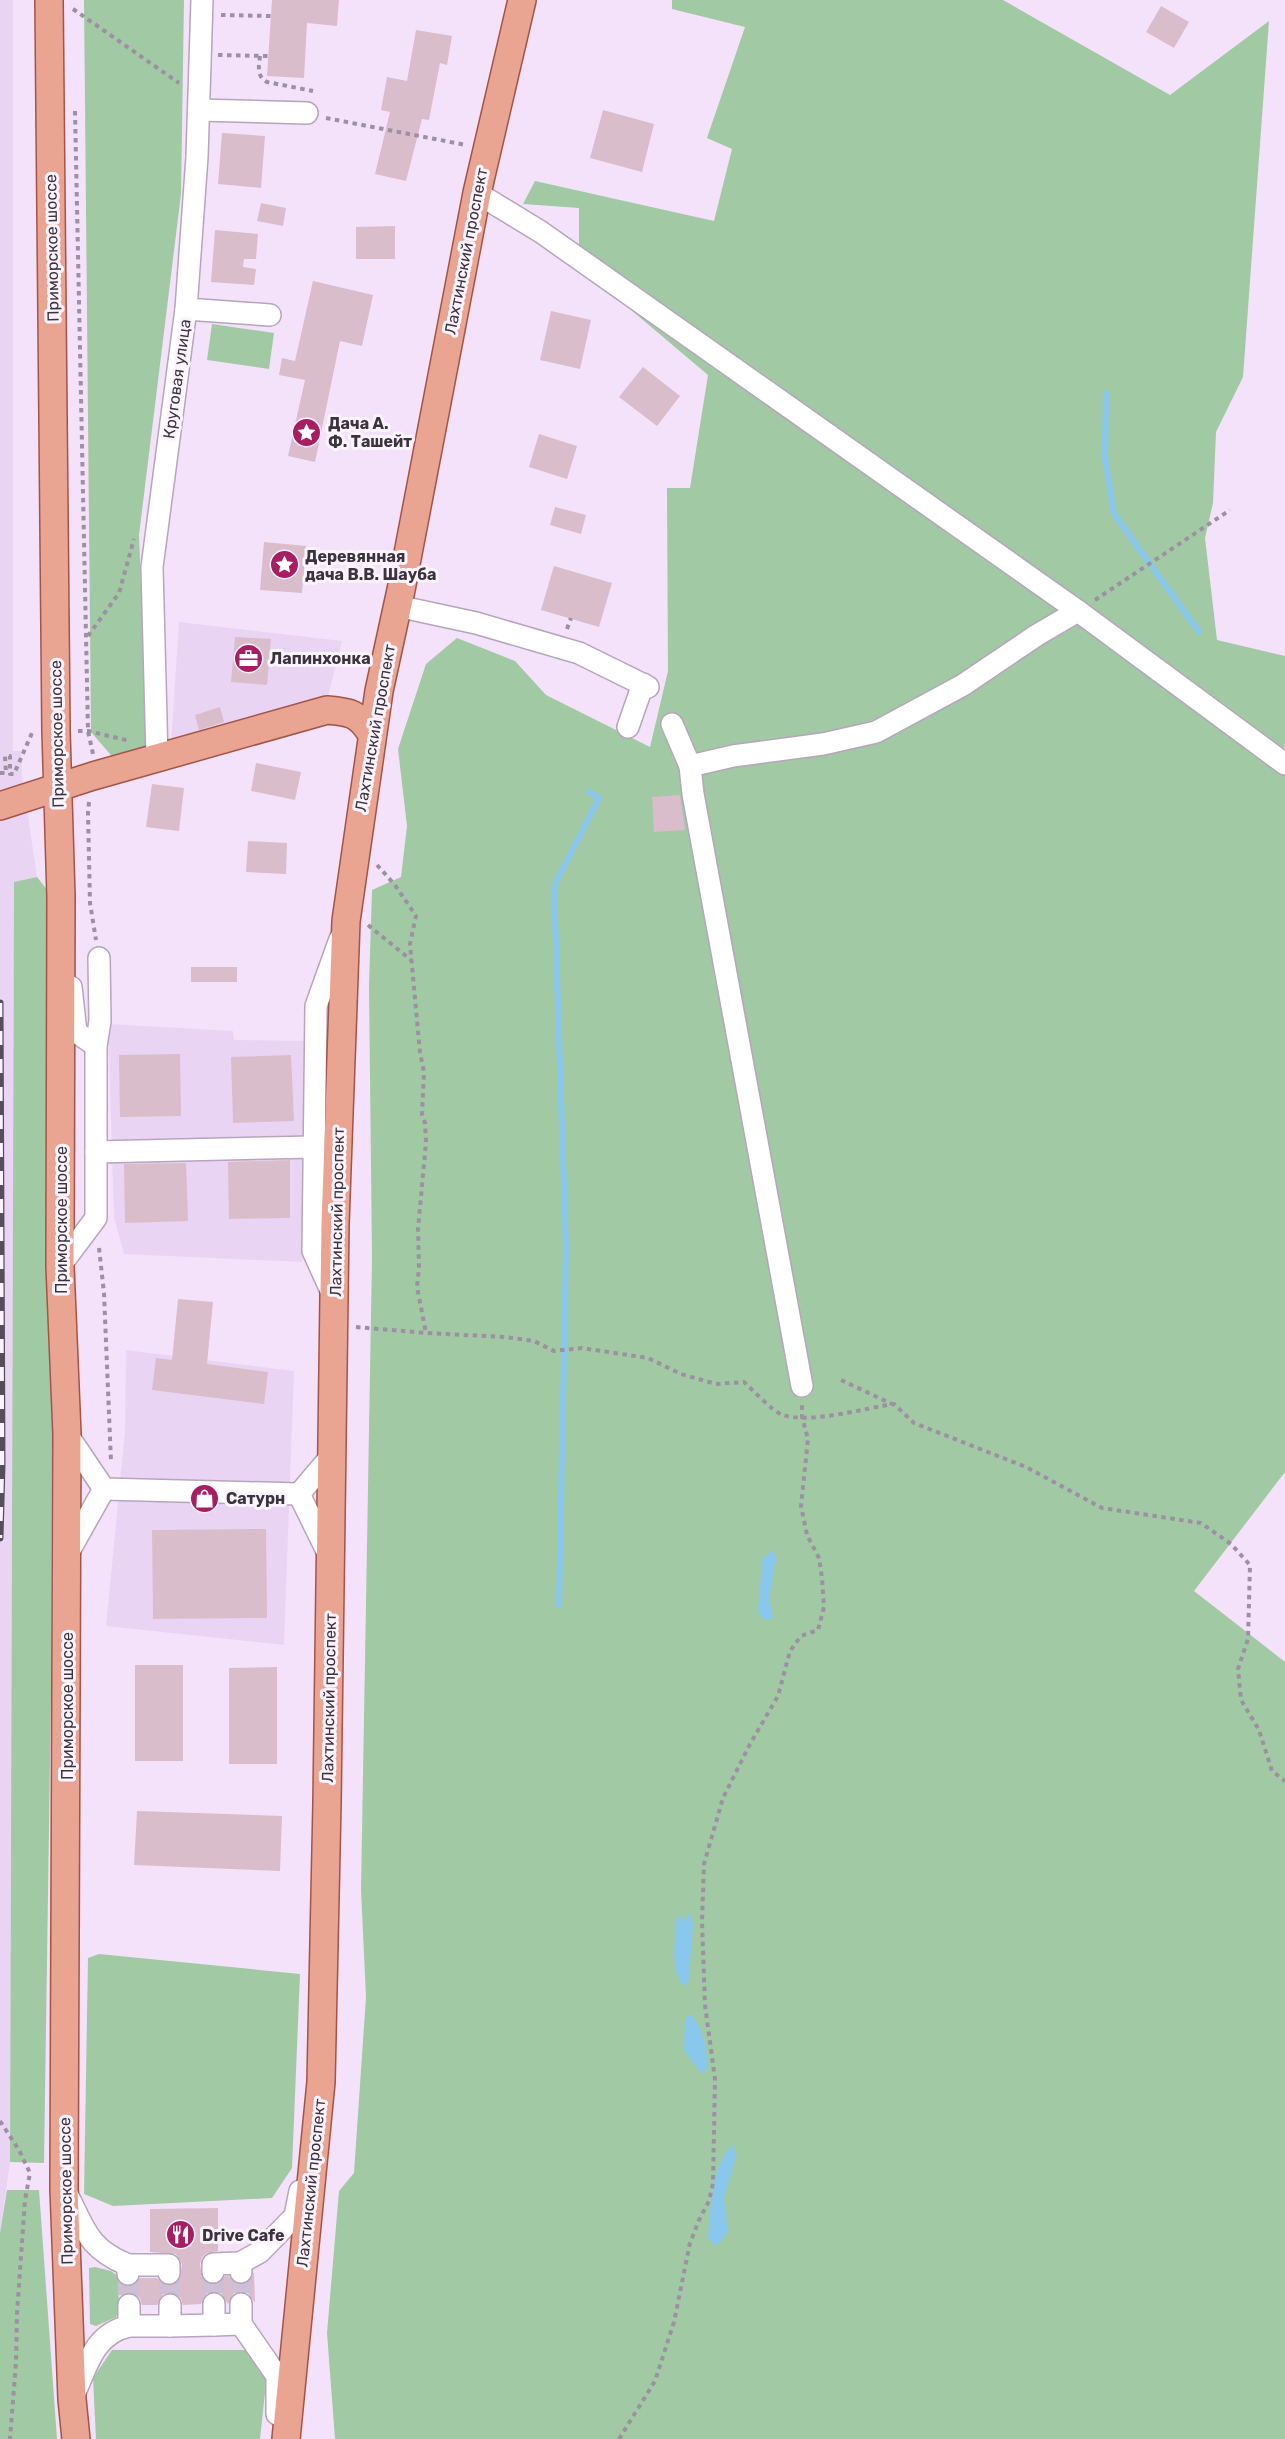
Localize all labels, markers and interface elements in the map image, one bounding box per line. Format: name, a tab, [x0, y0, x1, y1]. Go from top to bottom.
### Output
street label: Лахтинский проспект	[441, 166, 491, 336]
street label: Приморское шоссе	[41, 174, 63, 322]
street label: Круговая улица	[159, 318, 195, 440]
place label: Дача А. Ф. Ташейт	[328, 414, 412, 451]
place icon: Дача А. Ф. Ташейт	[291, 416, 323, 448]
place label: Деревянная дача В.В. Шауба	[305, 547, 436, 584]
place icon: Деревянная дача В.В. Шауба	[268, 549, 300, 581]
office icon: Лапинхонка	[233, 642, 265, 674]
street label: Лахтинский проспект	[351, 643, 399, 813]
place label: Лапинхонка	[270, 649, 371, 668]
street label: Приморское шоссе	[46, 660, 68, 808]
street label: Лахтинский проспект	[326, 1127, 348, 1297]
street label: Приморское шоссе	[52, 1146, 71, 1294]
shop icon: Сатурн	[189, 1482, 221, 1514]
place label: Сатурн	[226, 1489, 285, 1508]
street label: Лахтинский проспект	[318, 1613, 340, 1783]
street label: Приморское шоссе	[58, 1632, 77, 1780]
street label: Лахтинский проспект	[293, 2098, 329, 2268]
street label: Приморское шоссе	[55, 2117, 77, 2265]
restaurant icon: Drive Cafe	[165, 2219, 197, 2251]
place label: Drive Cafe	[202, 2226, 285, 2245]

